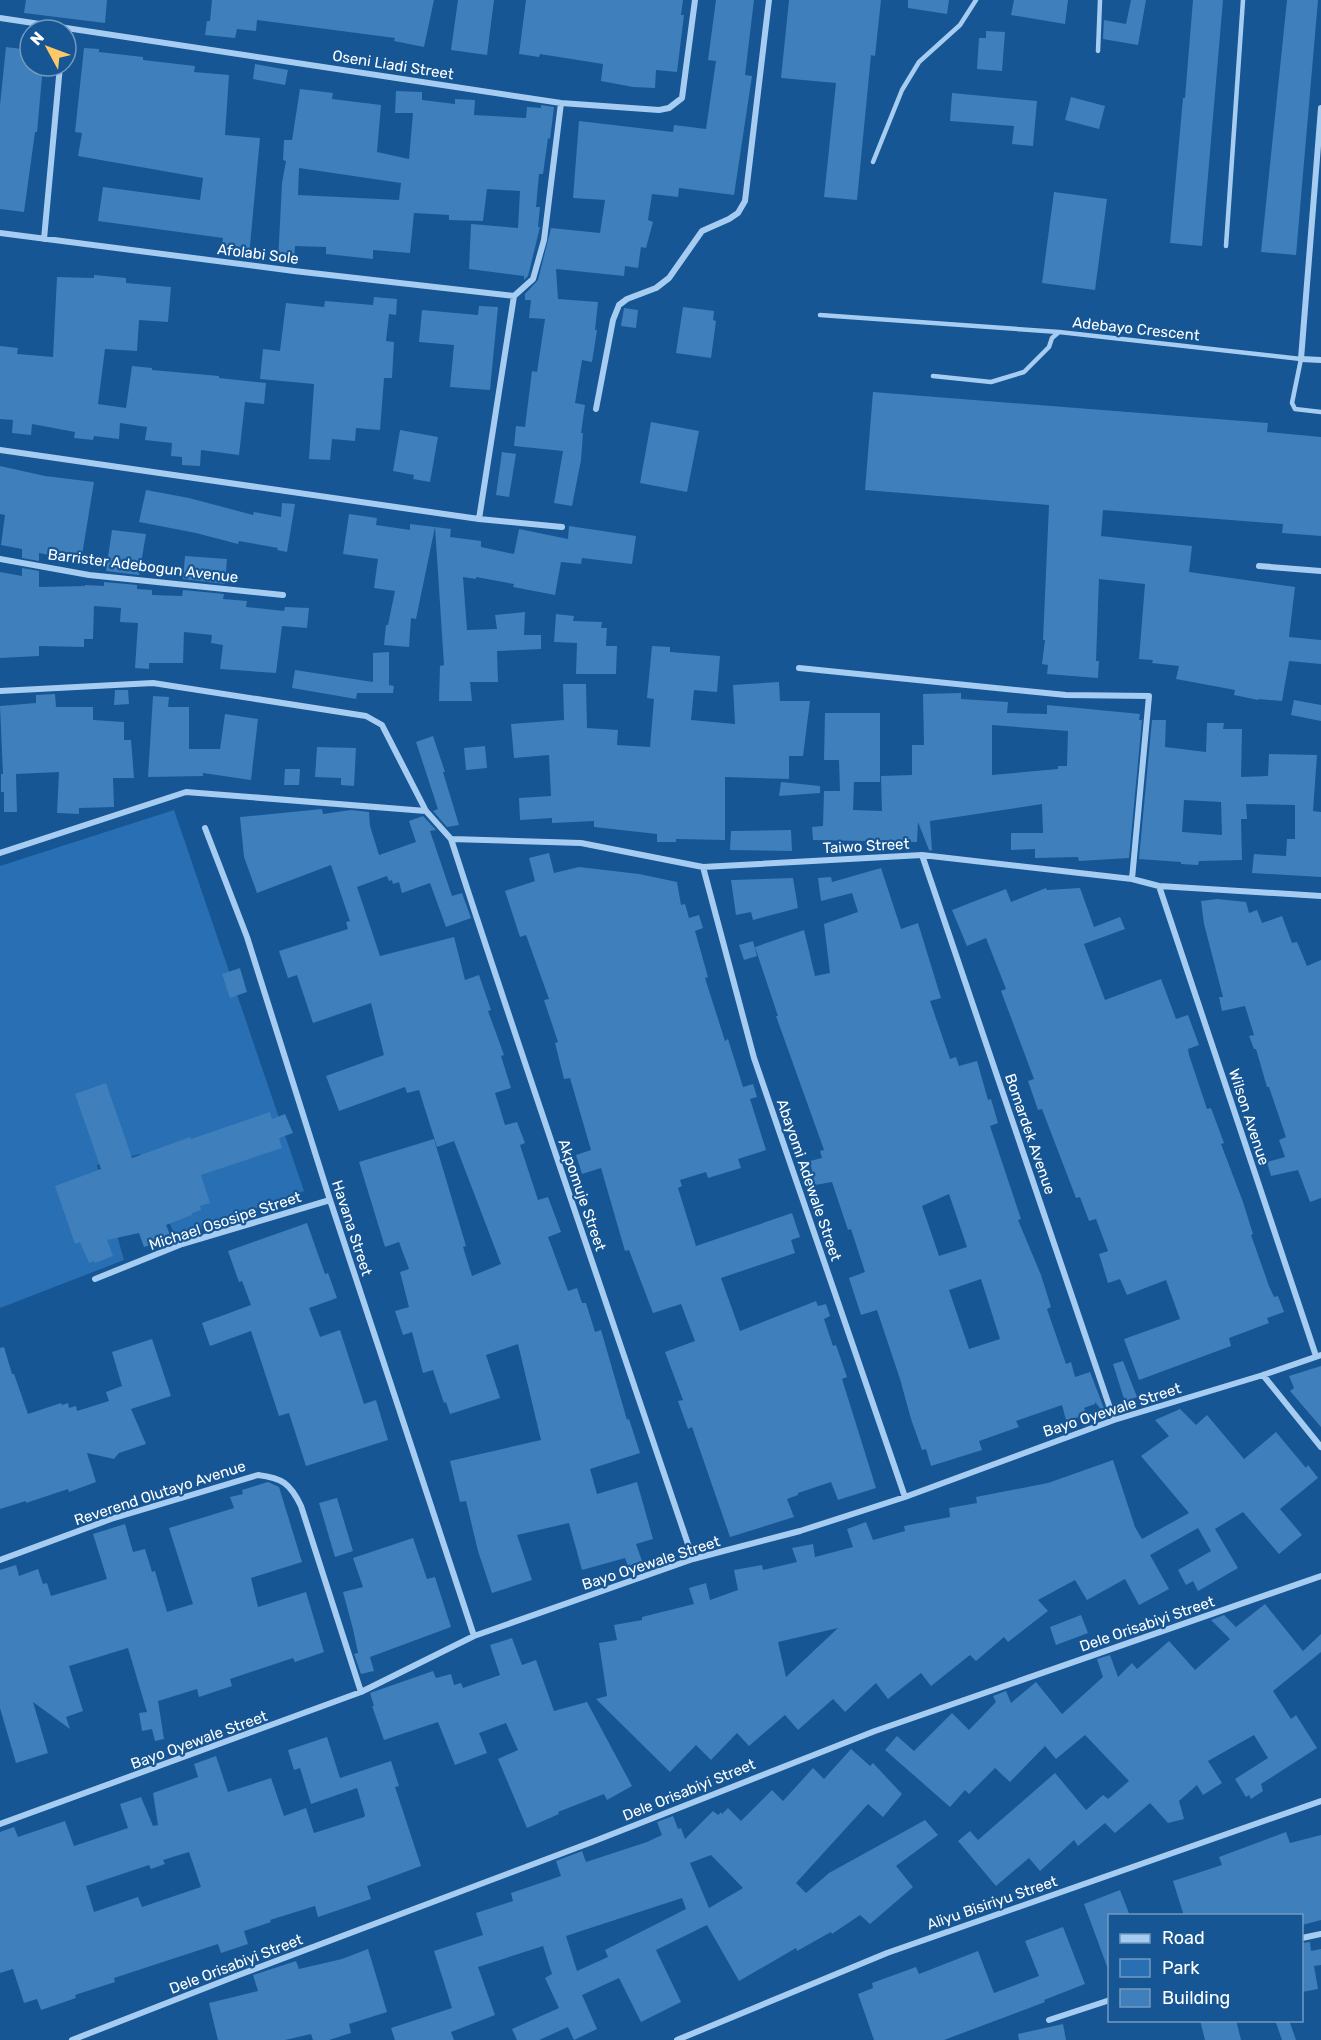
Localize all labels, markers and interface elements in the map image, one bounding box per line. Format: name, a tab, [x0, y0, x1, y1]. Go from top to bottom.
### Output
north arrow	[18, 18, 78, 78]
text: N	[26, 28, 48, 49]
street label: Oseni Liadi Street	[331, 47, 455, 83]
street label: Afolabi Sole	[216, 240, 300, 268]
street label: Adebayo Crescent	[1072, 313, 1201, 345]
street label: Barrister Adebogun Avenue	[47, 545, 239, 587]
street label: Taiwo Street	[822, 835, 910, 857]
street label: Wilson Avenue	[1225, 1066, 1273, 1168]
street label: Bomardek Avenue	[1001, 1071, 1059, 1197]
street label: Abayomi Adewale Street	[773, 1097, 845, 1264]
street label: Akpomuje Street	[554, 1137, 610, 1253]
street label: Havana Street	[328, 1178, 376, 1278]
street label: Michael Ososipe Street	[147, 1188, 304, 1254]
street label: Bayo Oyewale Street	[1041, 1379, 1183, 1441]
street label: Reverend Olutayo Avenue	[72, 1457, 248, 1529]
street label: Bayo Oyewale Street	[580, 1532, 722, 1594]
street label: Dele Orisabiyi Street	[1077, 1592, 1217, 1656]
street label: Bayo Oyewale Street	[128, 1707, 270, 1773]
street label: Dele Orisabiyi Street	[620, 1755, 758, 1825]
street label: Aliyu Bisiriyu Street	[924, 1872, 1060, 1934]
legend	[1108, 1914, 1303, 2022]
text: Road	[1162, 1927, 1205, 1949]
street label: Dele Orisabiyi Street	[167, 1930, 305, 1998]
text: Park	[1162, 1957, 1200, 1979]
text: Building	[1162, 1987, 1230, 2009]

